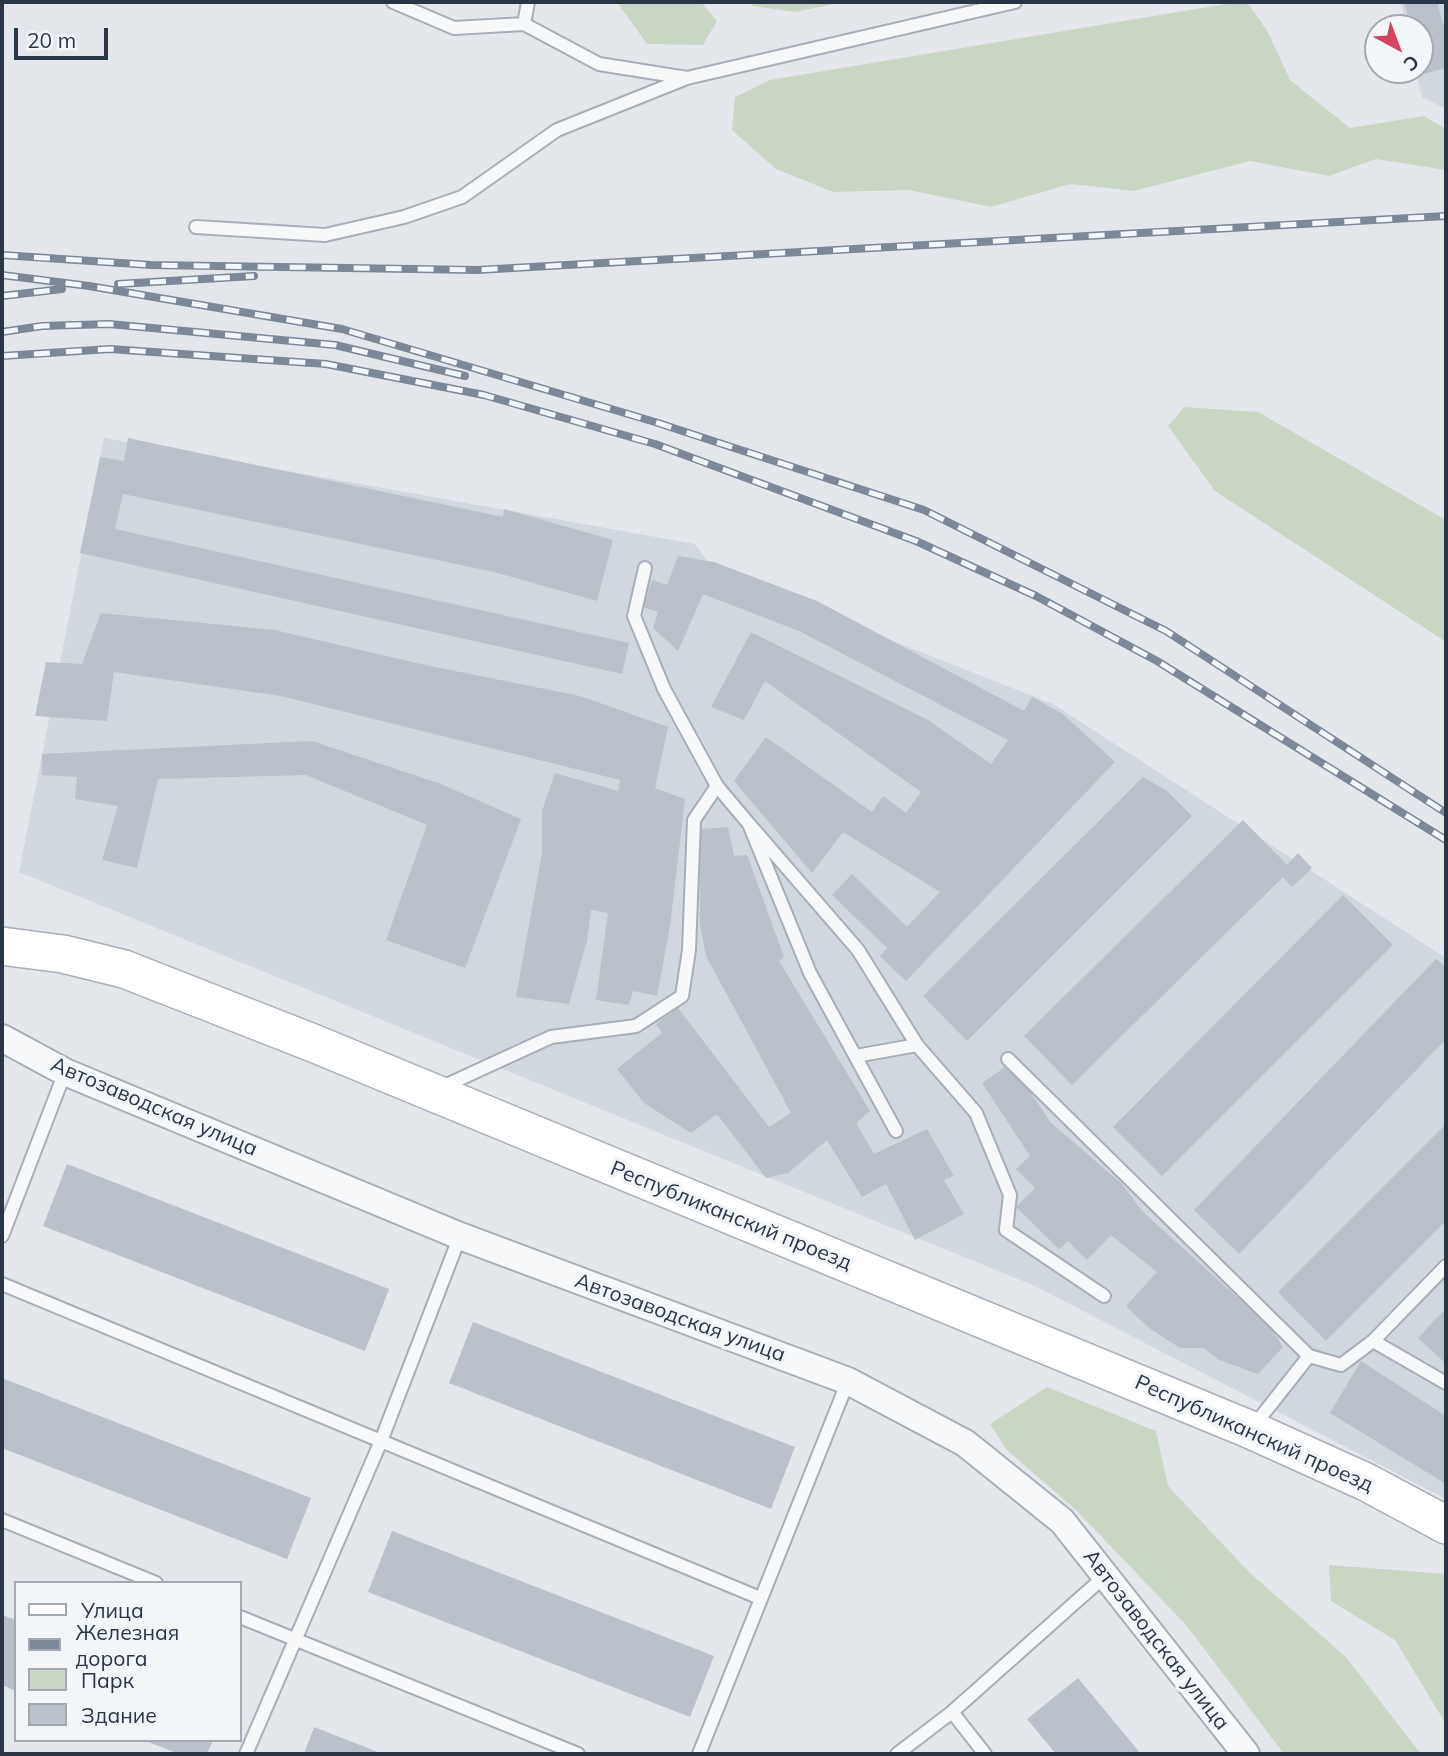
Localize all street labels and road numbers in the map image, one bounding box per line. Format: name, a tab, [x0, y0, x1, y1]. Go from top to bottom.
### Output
street label: Автозаводская улица	[47, 1052, 261, 1162]
street label: Республиканский проезд	[607, 1156, 855, 1276]
street label: Автозаводская улица	[571, 1268, 789, 1368]
street label: Республиканский проезд	[1131, 1370, 1377, 1498]
street label: Автозаводская улица	[1078, 1545, 1234, 1735]

